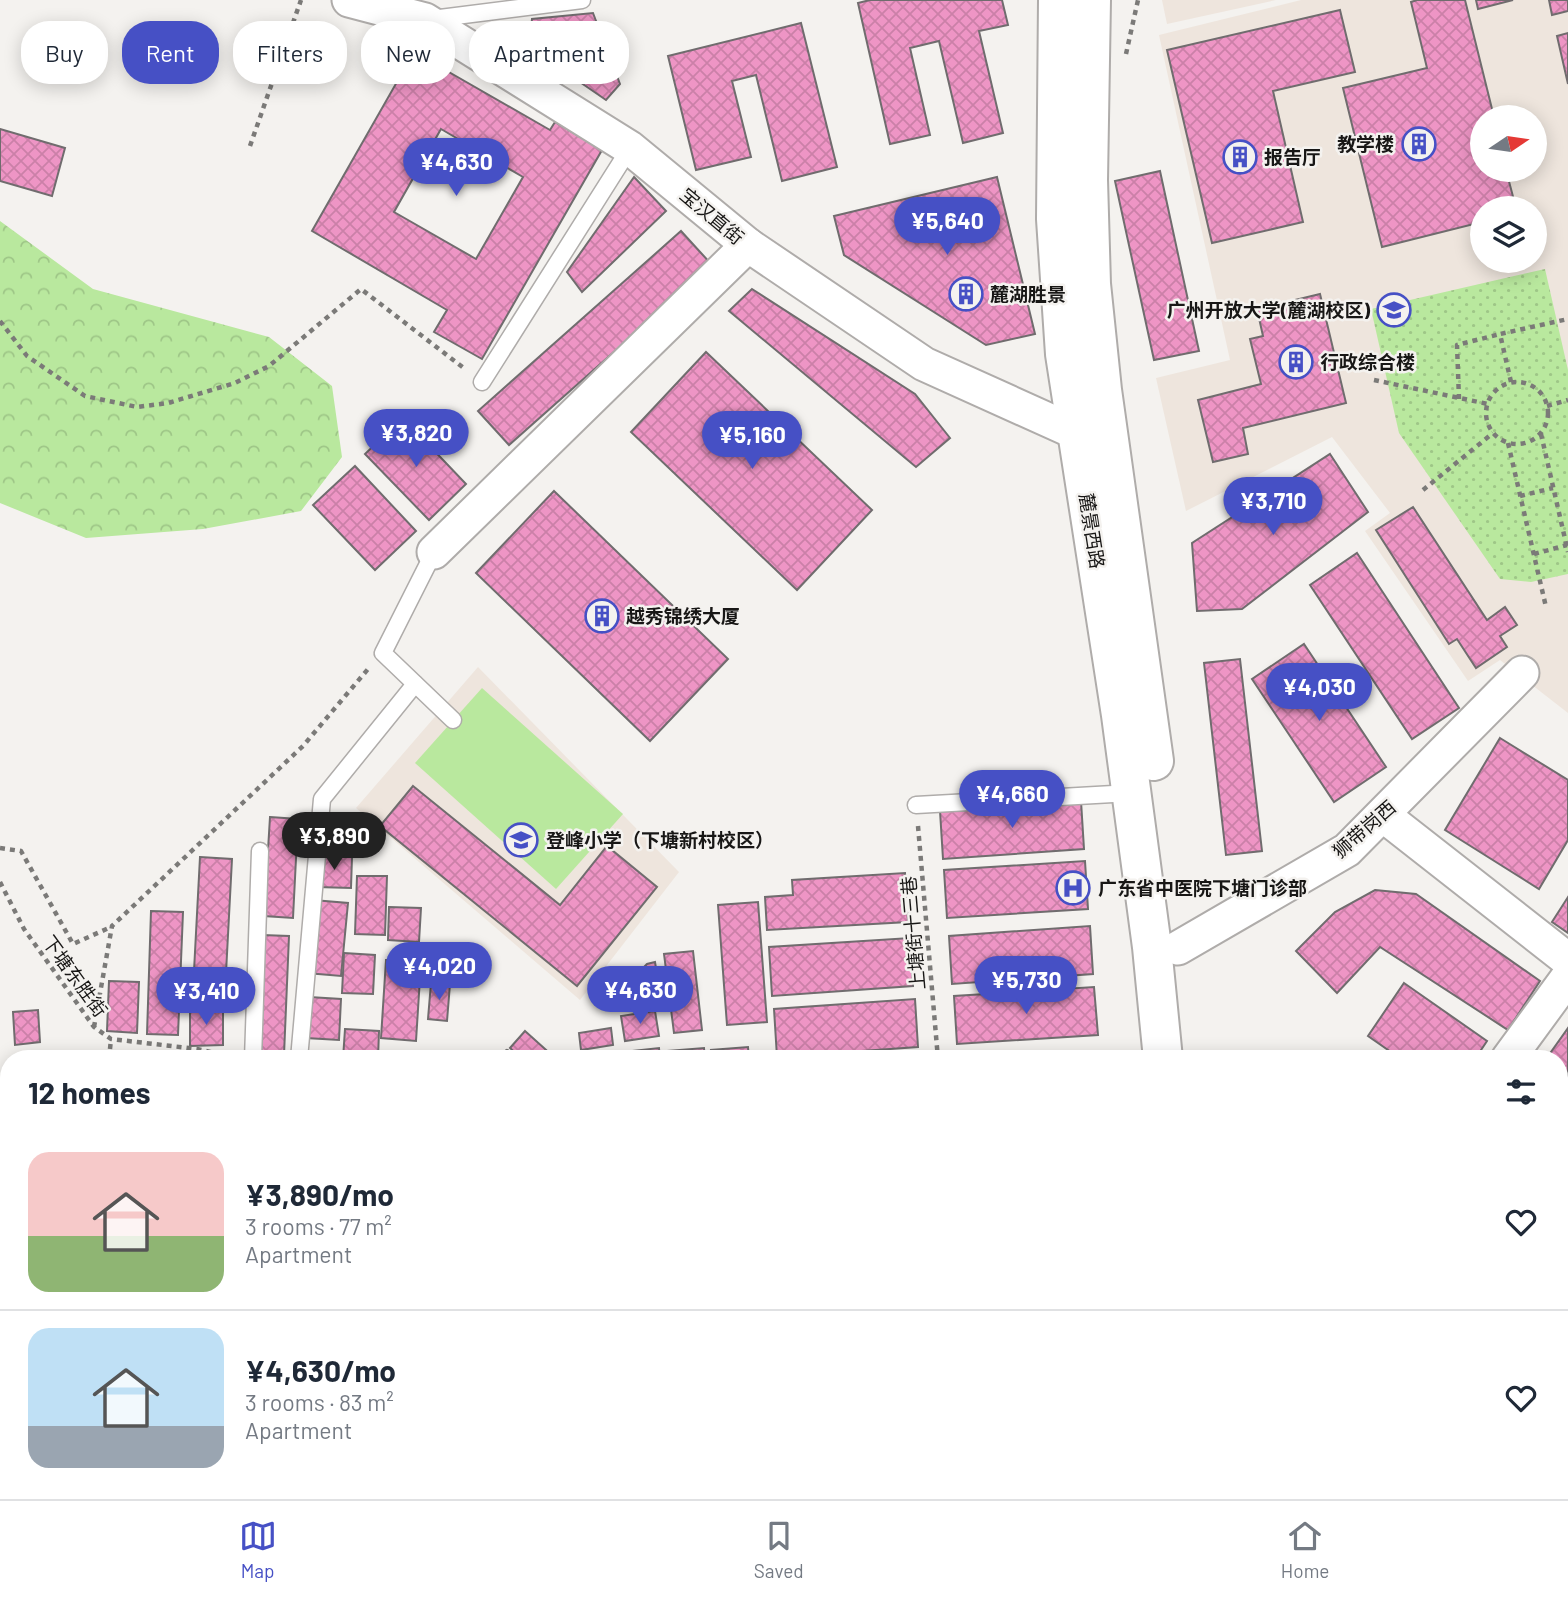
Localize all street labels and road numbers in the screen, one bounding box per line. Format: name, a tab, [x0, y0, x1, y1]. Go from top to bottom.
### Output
street label: 宝汉直街	[676, 182, 749, 249]
street label: 麓景西路	[1075, 492, 1110, 570]
street label: 狮带岗西	[1327, 795, 1400, 862]
street label: 上塘街十三巷	[896, 875, 929, 991]
street label: 下塘东胜街	[38, 931, 113, 1021]

